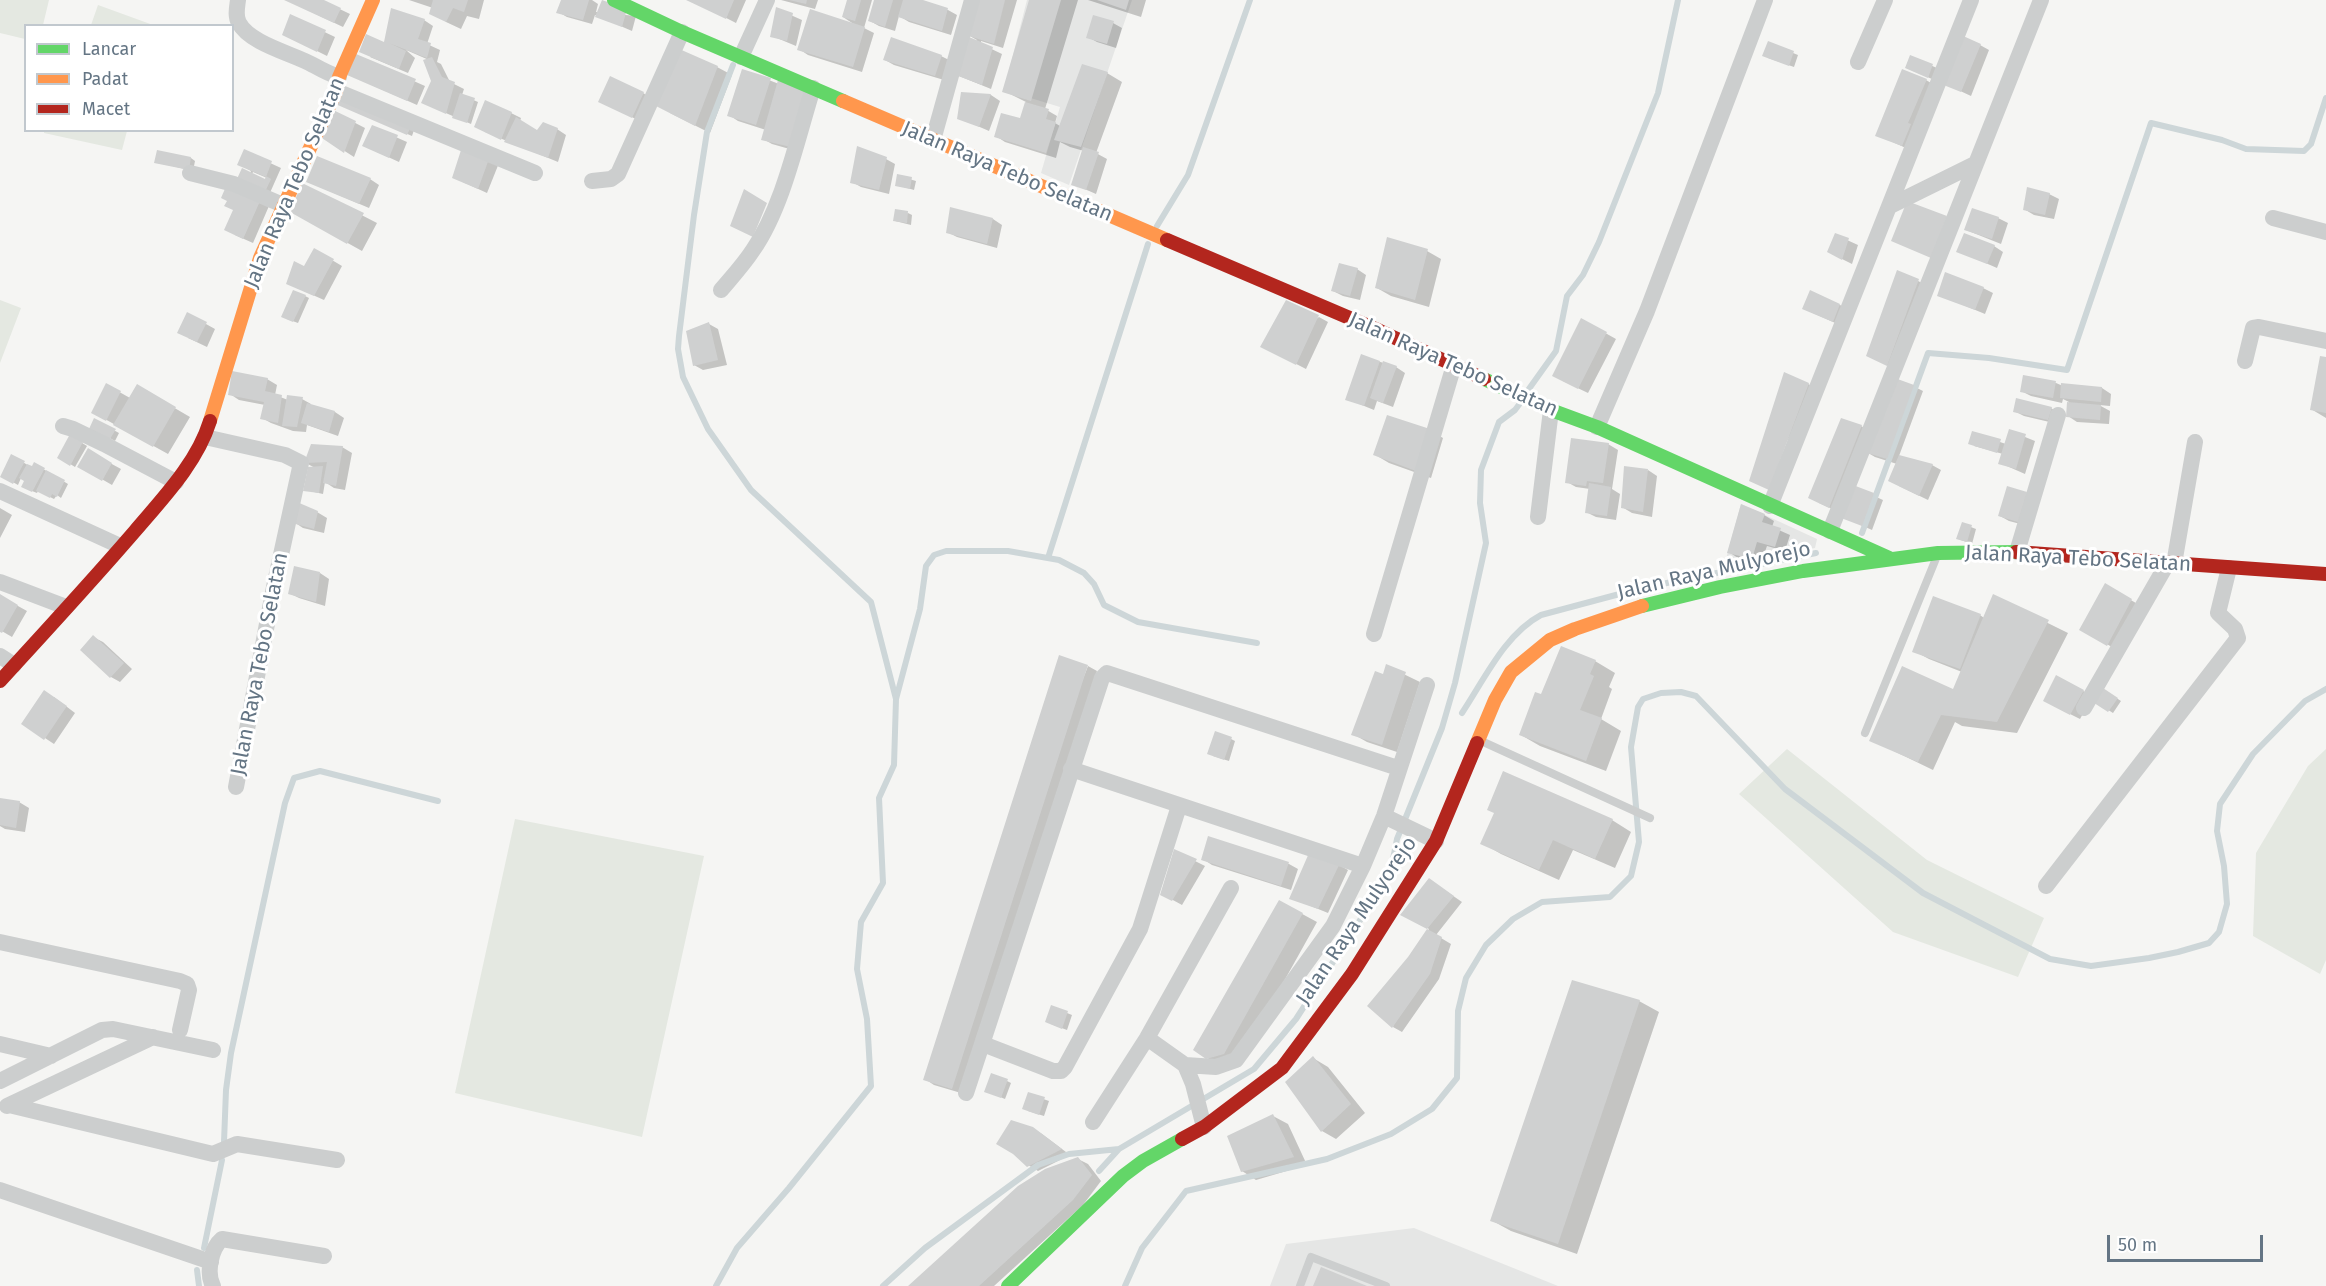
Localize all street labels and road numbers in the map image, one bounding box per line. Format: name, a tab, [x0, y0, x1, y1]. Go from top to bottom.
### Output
street label: Jalan Raya Tebo Selatan	[239, 74, 351, 292]
street label: Jalan Raya Tebo Selatan	[898, 116, 1116, 228]
street label: Jalan Raya Tebo Selatan	[1344, 307, 1562, 423]
street label: Jalan Raya Mulyorejo	[1615, 536, 1813, 606]
street label: Jalan Raya Tebo Selatan	[1964, 540, 2192, 578]
street label: Jalan Raya Tebo Selatan	[226, 550, 294, 778]
street label: Jalan Raya Mulyorejo	[1291, 832, 1423, 1010]

